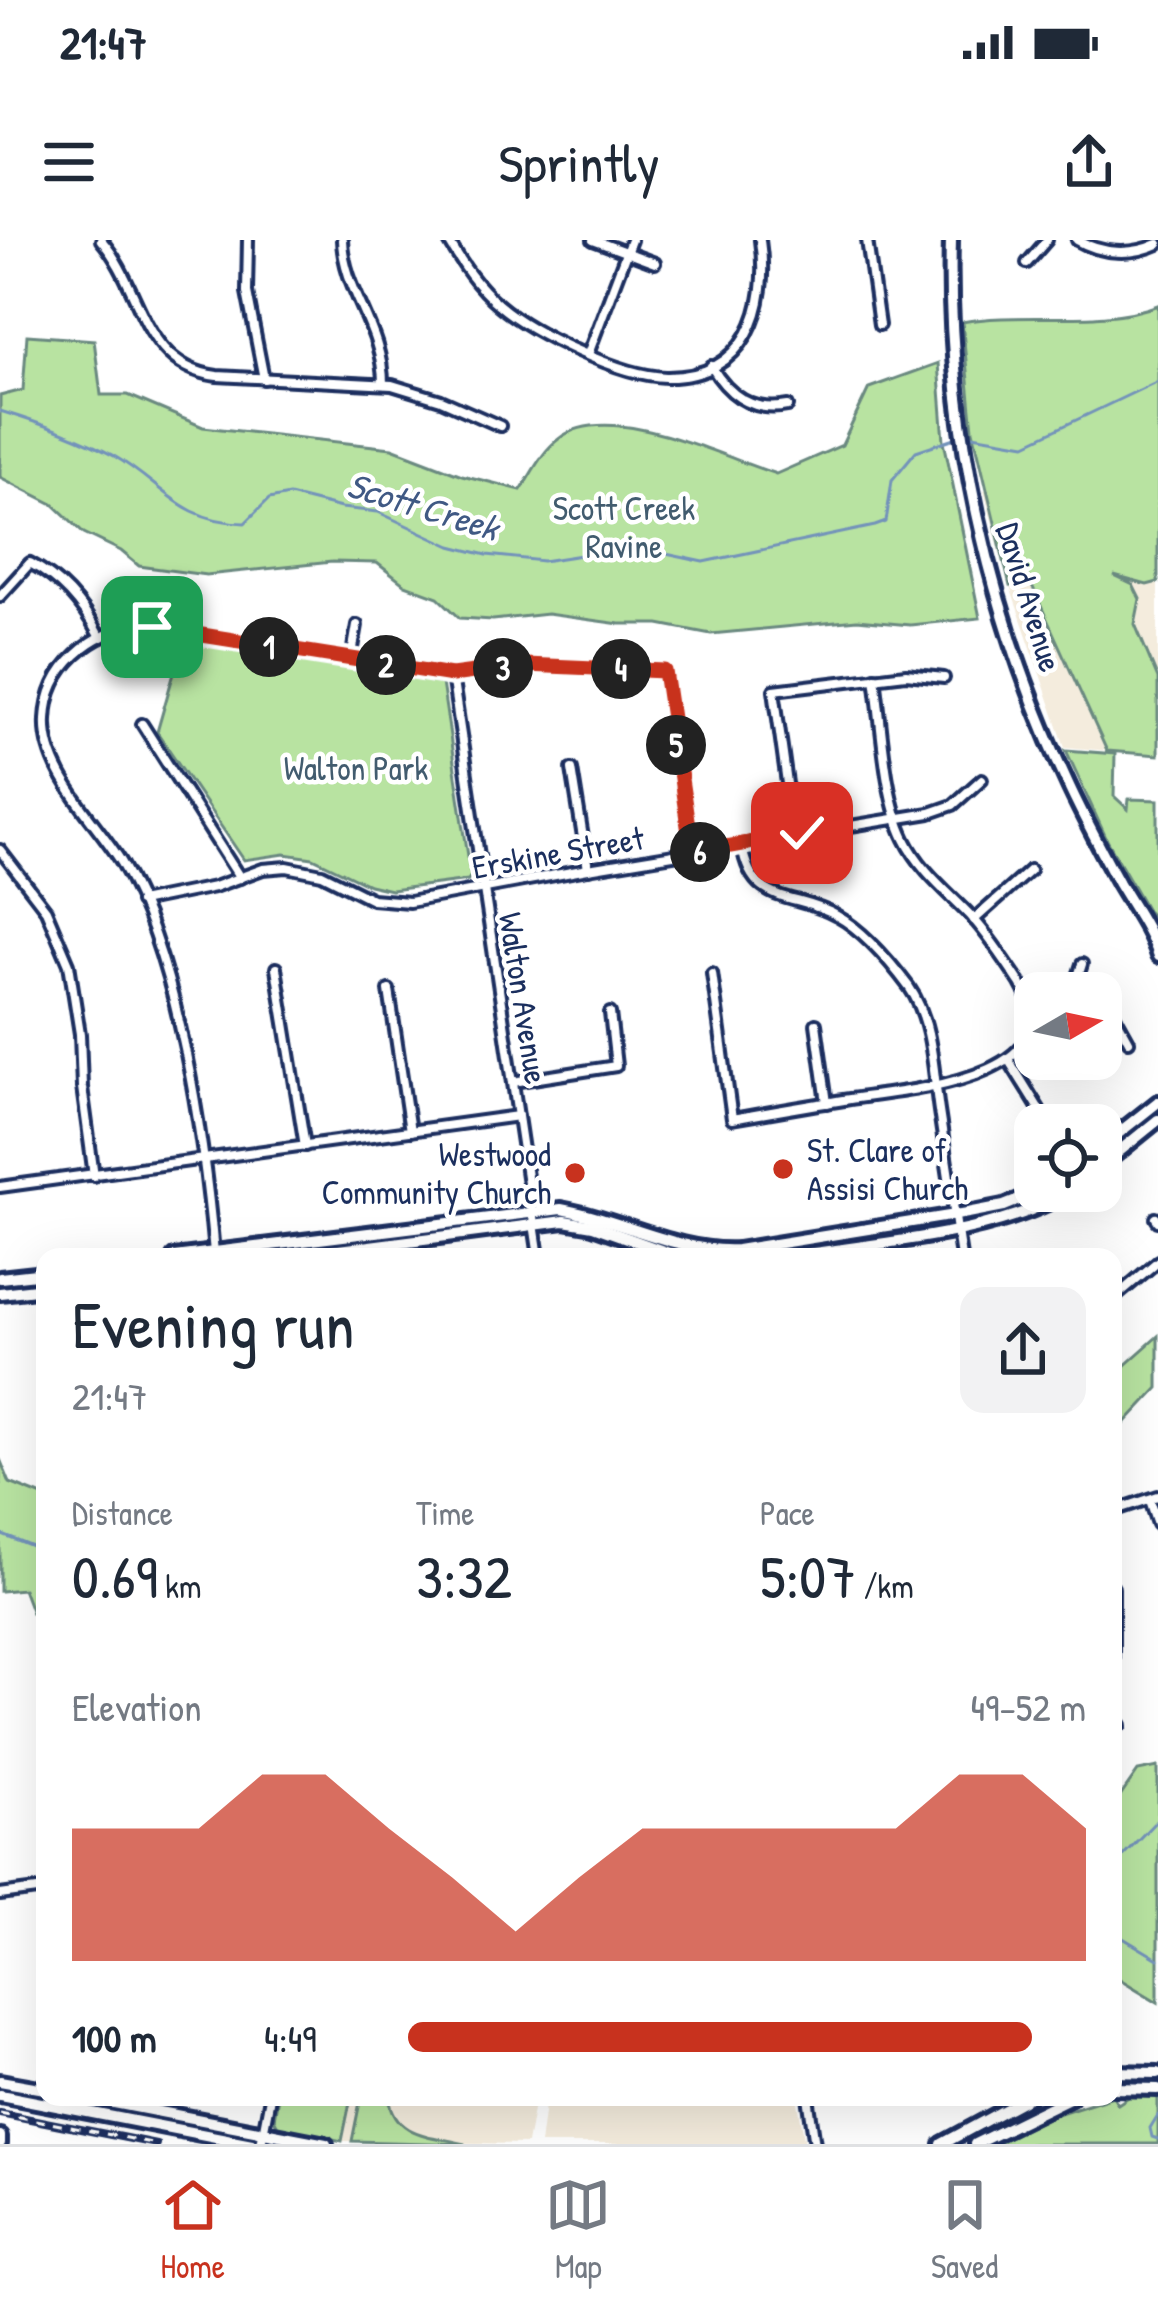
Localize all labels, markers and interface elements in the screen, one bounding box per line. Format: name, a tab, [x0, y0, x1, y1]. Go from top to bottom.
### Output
text: 21:47	[60, 12, 147, 73]
text: Sprintly	[499, 126, 659, 199]
icon: menu	[36, 129, 102, 195]
icon: share	[1056, 129, 1122, 195]
water label: Scott Creek	[342, 459, 507, 553]
park label: Scott Creek Ravine	[553, 486, 695, 568]
street label: David Avenue	[987, 517, 1073, 677]
pin	[101, 576, 203, 678]
icon: arrive	[119, 594, 185, 660]
pin: 1	[239, 617, 299, 677]
text: 1	[263, 625, 275, 669]
pin: 2	[356, 635, 416, 695]
pin: 3	[473, 638, 533, 698]
pin: 4	[591, 639, 651, 699]
text: 2	[378, 643, 394, 687]
text: 3	[496, 646, 510, 690]
text: 4	[615, 647, 627, 691]
pin: 5	[646, 715, 706, 775]
text: 5	[669, 723, 683, 767]
park label: Walton Park	[284, 746, 429, 790]
pin	[751, 782, 853, 884]
icon: check	[769, 800, 835, 866]
street label: Erskine Street	[469, 815, 648, 889]
pin: 6	[670, 822, 730, 882]
text: 6	[693, 830, 707, 874]
street label: Walton Avenue	[489, 909, 559, 1087]
north arrow	[1014, 972, 1122, 1080]
map controls	[1014, 972, 1122, 1212]
button: locate	[1014, 1104, 1122, 1212]
place label: St. Clare of Assisi Church	[807, 1128, 968, 1210]
place label: Westwood Community Church	[322, 1132, 551, 1215]
marker: St. Clare of Assisi Church	[770, 1156, 796, 1182]
marker: Westwood Community Church	[562, 1160, 588, 1186]
text: Evening run	[72, 1279, 354, 1369]
button: share	[960, 1287, 1086, 1413]
text: 21:47	[72, 1369, 147, 1422]
text: Distance	[72, 1491, 173, 1535]
text: Time	[416, 1491, 474, 1535]
text: Pace	[760, 1491, 815, 1535]
text: 0.69	[72, 1535, 158, 1617]
text: 3:32	[416, 1535, 512, 1617]
text: 5:07	[760, 1535, 856, 1617]
text: km	[158, 1564, 201, 1608]
text: /km	[856, 1564, 914, 1608]
text: Elevation	[72, 1680, 202, 1733]
text: 49–52 m	[970, 1680, 1086, 1733]
text: 100 m	[72, 2011, 157, 2064]
text: 4:49	[264, 2011, 317, 2064]
tab: Home	[160, 2172, 226, 2288]
tab: Map	[545, 2172, 611, 2288]
tab: Saved	[931, 2172, 998, 2288]

